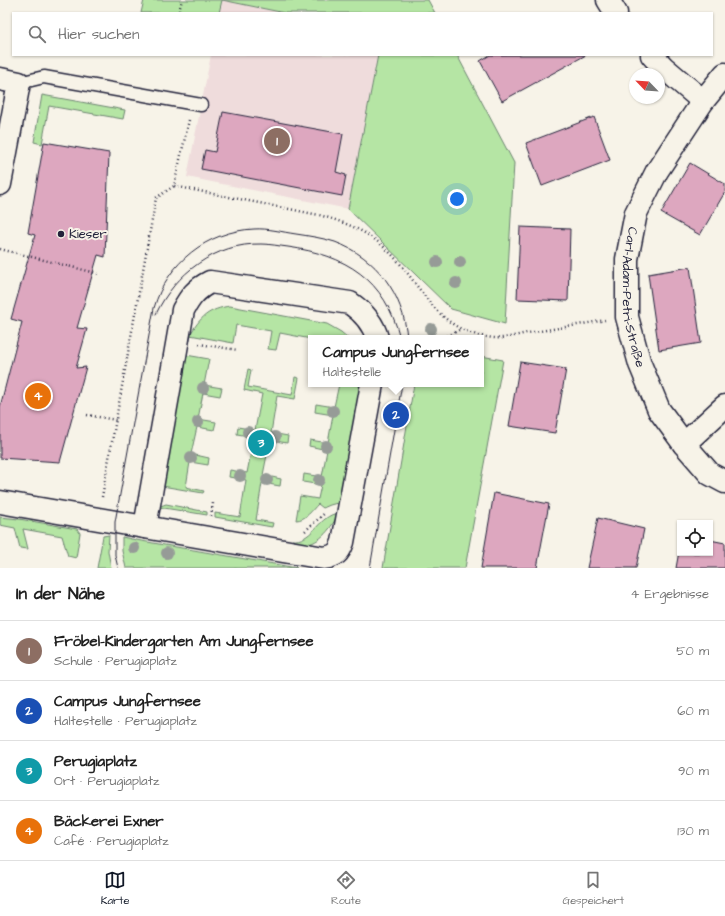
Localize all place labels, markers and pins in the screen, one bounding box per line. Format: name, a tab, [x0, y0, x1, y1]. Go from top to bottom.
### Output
pin: 1	[264, 126, 290, 156]
place label: Kieser	[69, 225, 107, 243]
marker: Kieser	[56, 229, 66, 239]
pin: 4	[25, 381, 51, 411]
pin: 2	[383, 400, 409, 430]
pin: 3	[248, 428, 274, 458]

